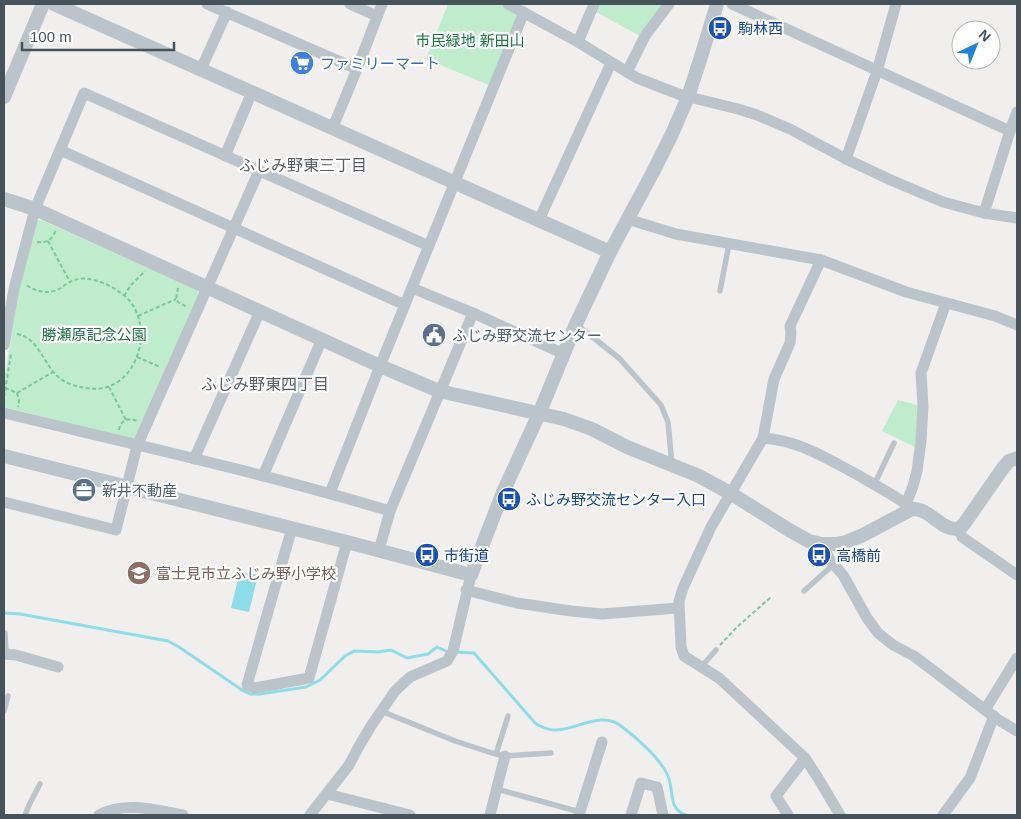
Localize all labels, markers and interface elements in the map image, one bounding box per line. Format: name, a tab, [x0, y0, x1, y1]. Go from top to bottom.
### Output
bus stop icon: 駒林西	[707, 15, 733, 41]
scale bar	[22, 20, 175, 52]
place label: 駒林西	[738, 20, 783, 37]
north arrow	[951, 20, 1001, 70]
text: N	[976, 26, 994, 45]
text: 100 m	[30, 28, 72, 45]
park label: 市民緑地 新田山	[415, 32, 525, 49]
supermarket icon: ファミリーマート	[289, 50, 315, 76]
place label: ファミリーマート	[320, 55, 440, 72]
district label: ふじみ野東三丁目	[239, 157, 367, 174]
public building icon: ふじみ野交流センター	[421, 322, 447, 348]
park label: 勝瀬原記念公園	[41, 326, 147, 343]
place label: ふじみ野交流センター	[452, 327, 602, 344]
district label: ふじみ野東四丁目	[201, 376, 329, 393]
office icon: 新井不動産	[71, 477, 97, 503]
place label: 新井不動産	[102, 482, 177, 499]
bus stop icon: ふじみ野交流センター入口	[496, 486, 522, 512]
place label: ふじみ野交流センター入口	[526, 491, 706, 508]
bus stop icon: 市街道	[414, 542, 440, 568]
bus stop icon: 高橋前	[806, 542, 832, 568]
place label: 市街道	[444, 547, 489, 564]
place label: 高橋前	[836, 547, 881, 564]
school or university icon: 富士見市立ふじみ野小学校	[126, 560, 152, 586]
place label: 富士見市立ふじみ野小学校	[156, 565, 336, 582]

